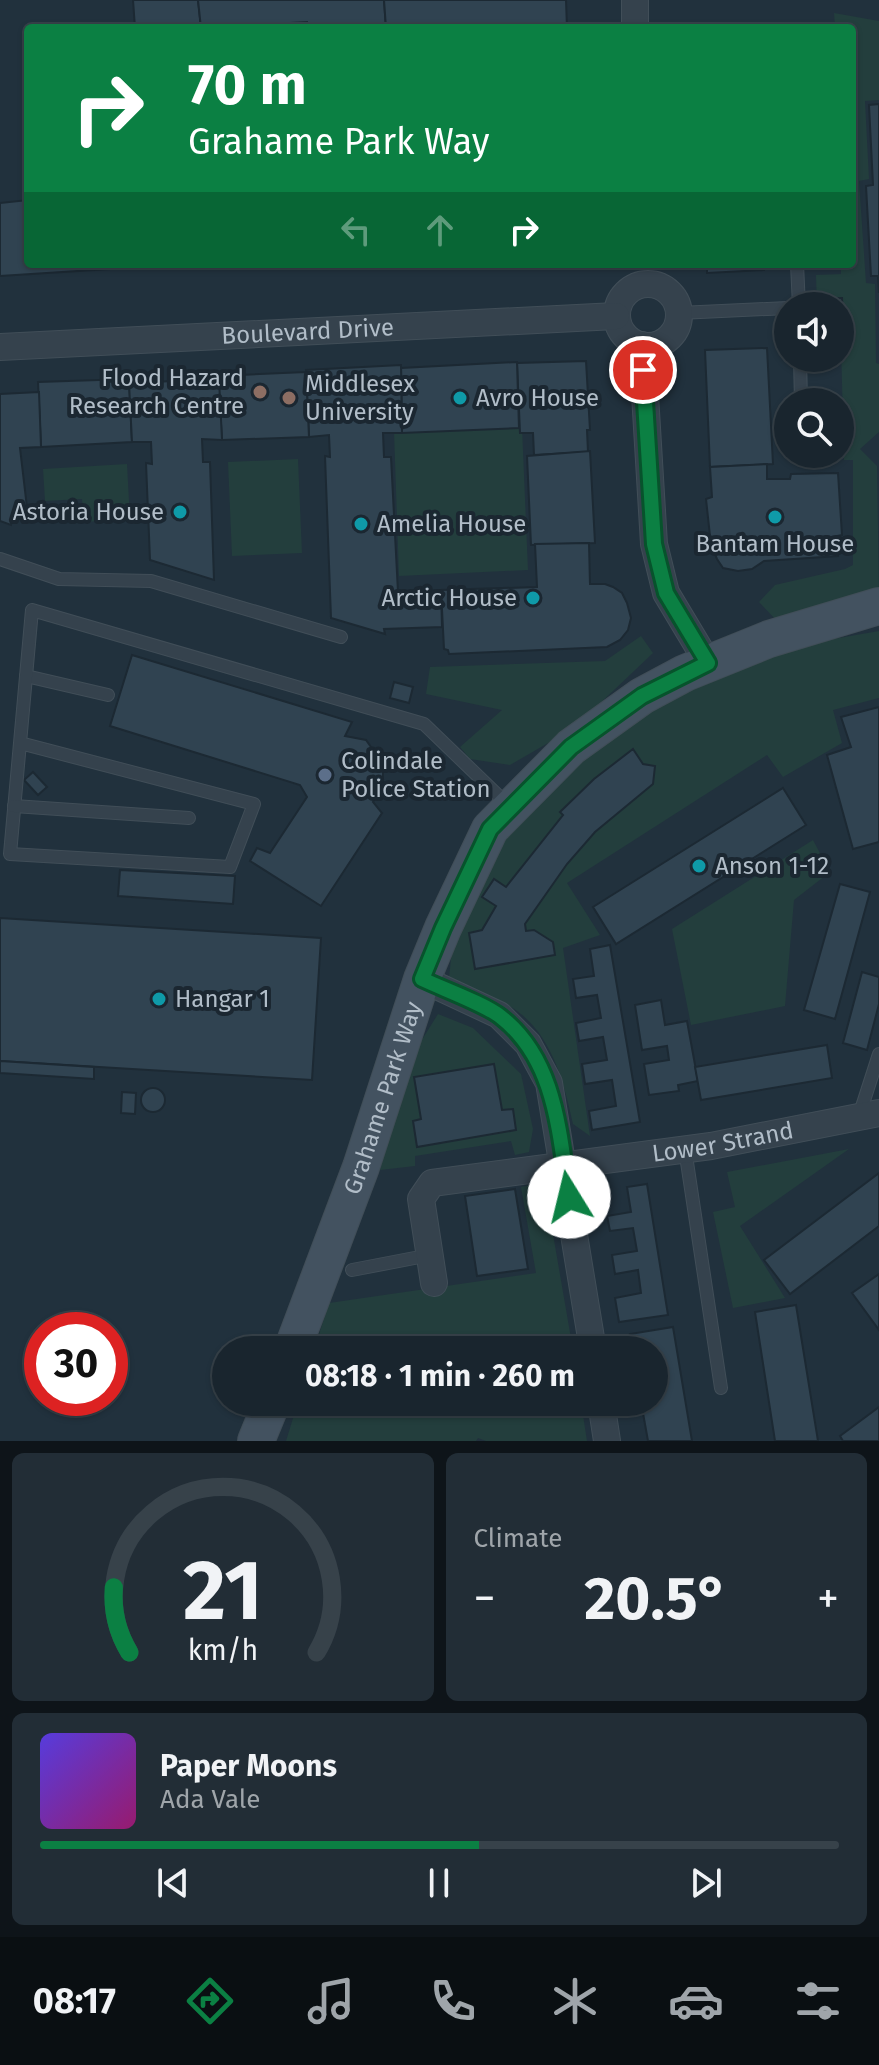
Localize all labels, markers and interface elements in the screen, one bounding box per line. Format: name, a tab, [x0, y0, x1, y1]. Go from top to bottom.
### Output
text: 70 m	[188, 52, 307, 119]
icon: right	[56, 56, 160, 160]
text: Grahame Park Way	[188, 120, 489, 164]
icon: left	[334, 208, 378, 252]
icon: ahead	[418, 208, 462, 252]
icon: right	[502, 208, 546, 252]
map controls	[774, 292, 854, 468]
button: sound	[774, 292, 854, 372]
street label: Boulevard Drive	[221, 313, 395, 350]
pin	[609, 336, 677, 404]
icon: arrive	[621, 348, 665, 392]
place label: Flood Hazard Research Centre	[69, 364, 244, 420]
place label: Middlesex University	[305, 370, 415, 426]
marker: Flood Hazard Research Centre	[251, 383, 269, 401]
place label: Avro House	[476, 384, 599, 412]
button: search	[774, 388, 854, 468]
marker: Middlesex University	[280, 389, 298, 407]
marker: Avro House	[451, 389, 469, 407]
place label: Astoria House	[13, 498, 164, 526]
marker: Astoria House	[171, 503, 189, 521]
marker: Bantam House	[766, 508, 784, 526]
place label: Amelia House	[377, 510, 526, 538]
marker: Amelia House	[352, 515, 370, 533]
place label: Bantam House	[696, 530, 854, 558]
place label: Arctic House	[381, 584, 517, 612]
marker: Arctic House	[524, 589, 542, 607]
place label: Colindale Police Station	[341, 747, 491, 803]
marker: Colindale Police Station	[316, 766, 334, 784]
place label: Anson 1-12	[715, 852, 829, 880]
marker: Anson 1-12	[690, 857, 708, 875]
place label: Hangar 1	[175, 985, 270, 1013]
marker: Hangar 1	[150, 990, 168, 1008]
street label: Grahame Park Way	[338, 998, 428, 1198]
street label: Lower Strand	[650, 1116, 796, 1168]
position arrow	[527, 1155, 611, 1239]
speed limit sign: 30	[24, 1312, 128, 1416]
text: 08:18 · 1 min · 260 m	[305, 1358, 575, 1394]
text: Climate	[474, 1523, 562, 1554]
text: 21	[183, 1541, 263, 1641]
text: 20.5°	[584, 1563, 728, 1635]
text: −	[474, 1572, 496, 1625]
text: +	[817, 1572, 839, 1625]
text: km/h	[187, 1633, 258, 1668]
text: Paper Moons	[160, 1748, 337, 1784]
text: Ada Vale	[160, 1784, 260, 1815]
icon: previous	[151, 1861, 195, 1905]
icon: pause	[417, 1861, 461, 1905]
icon: next	[684, 1861, 728, 1905]
icon: directions	[182, 1973, 238, 2029]
icon: music	[303, 1973, 359, 2029]
icon: phone	[425, 1973, 481, 2029]
icon: climate	[547, 1973, 603, 2029]
icon: car	[668, 1973, 724, 2029]
icon: filters	[790, 1973, 846, 2029]
text: 08:17	[33, 1979, 116, 2023]

